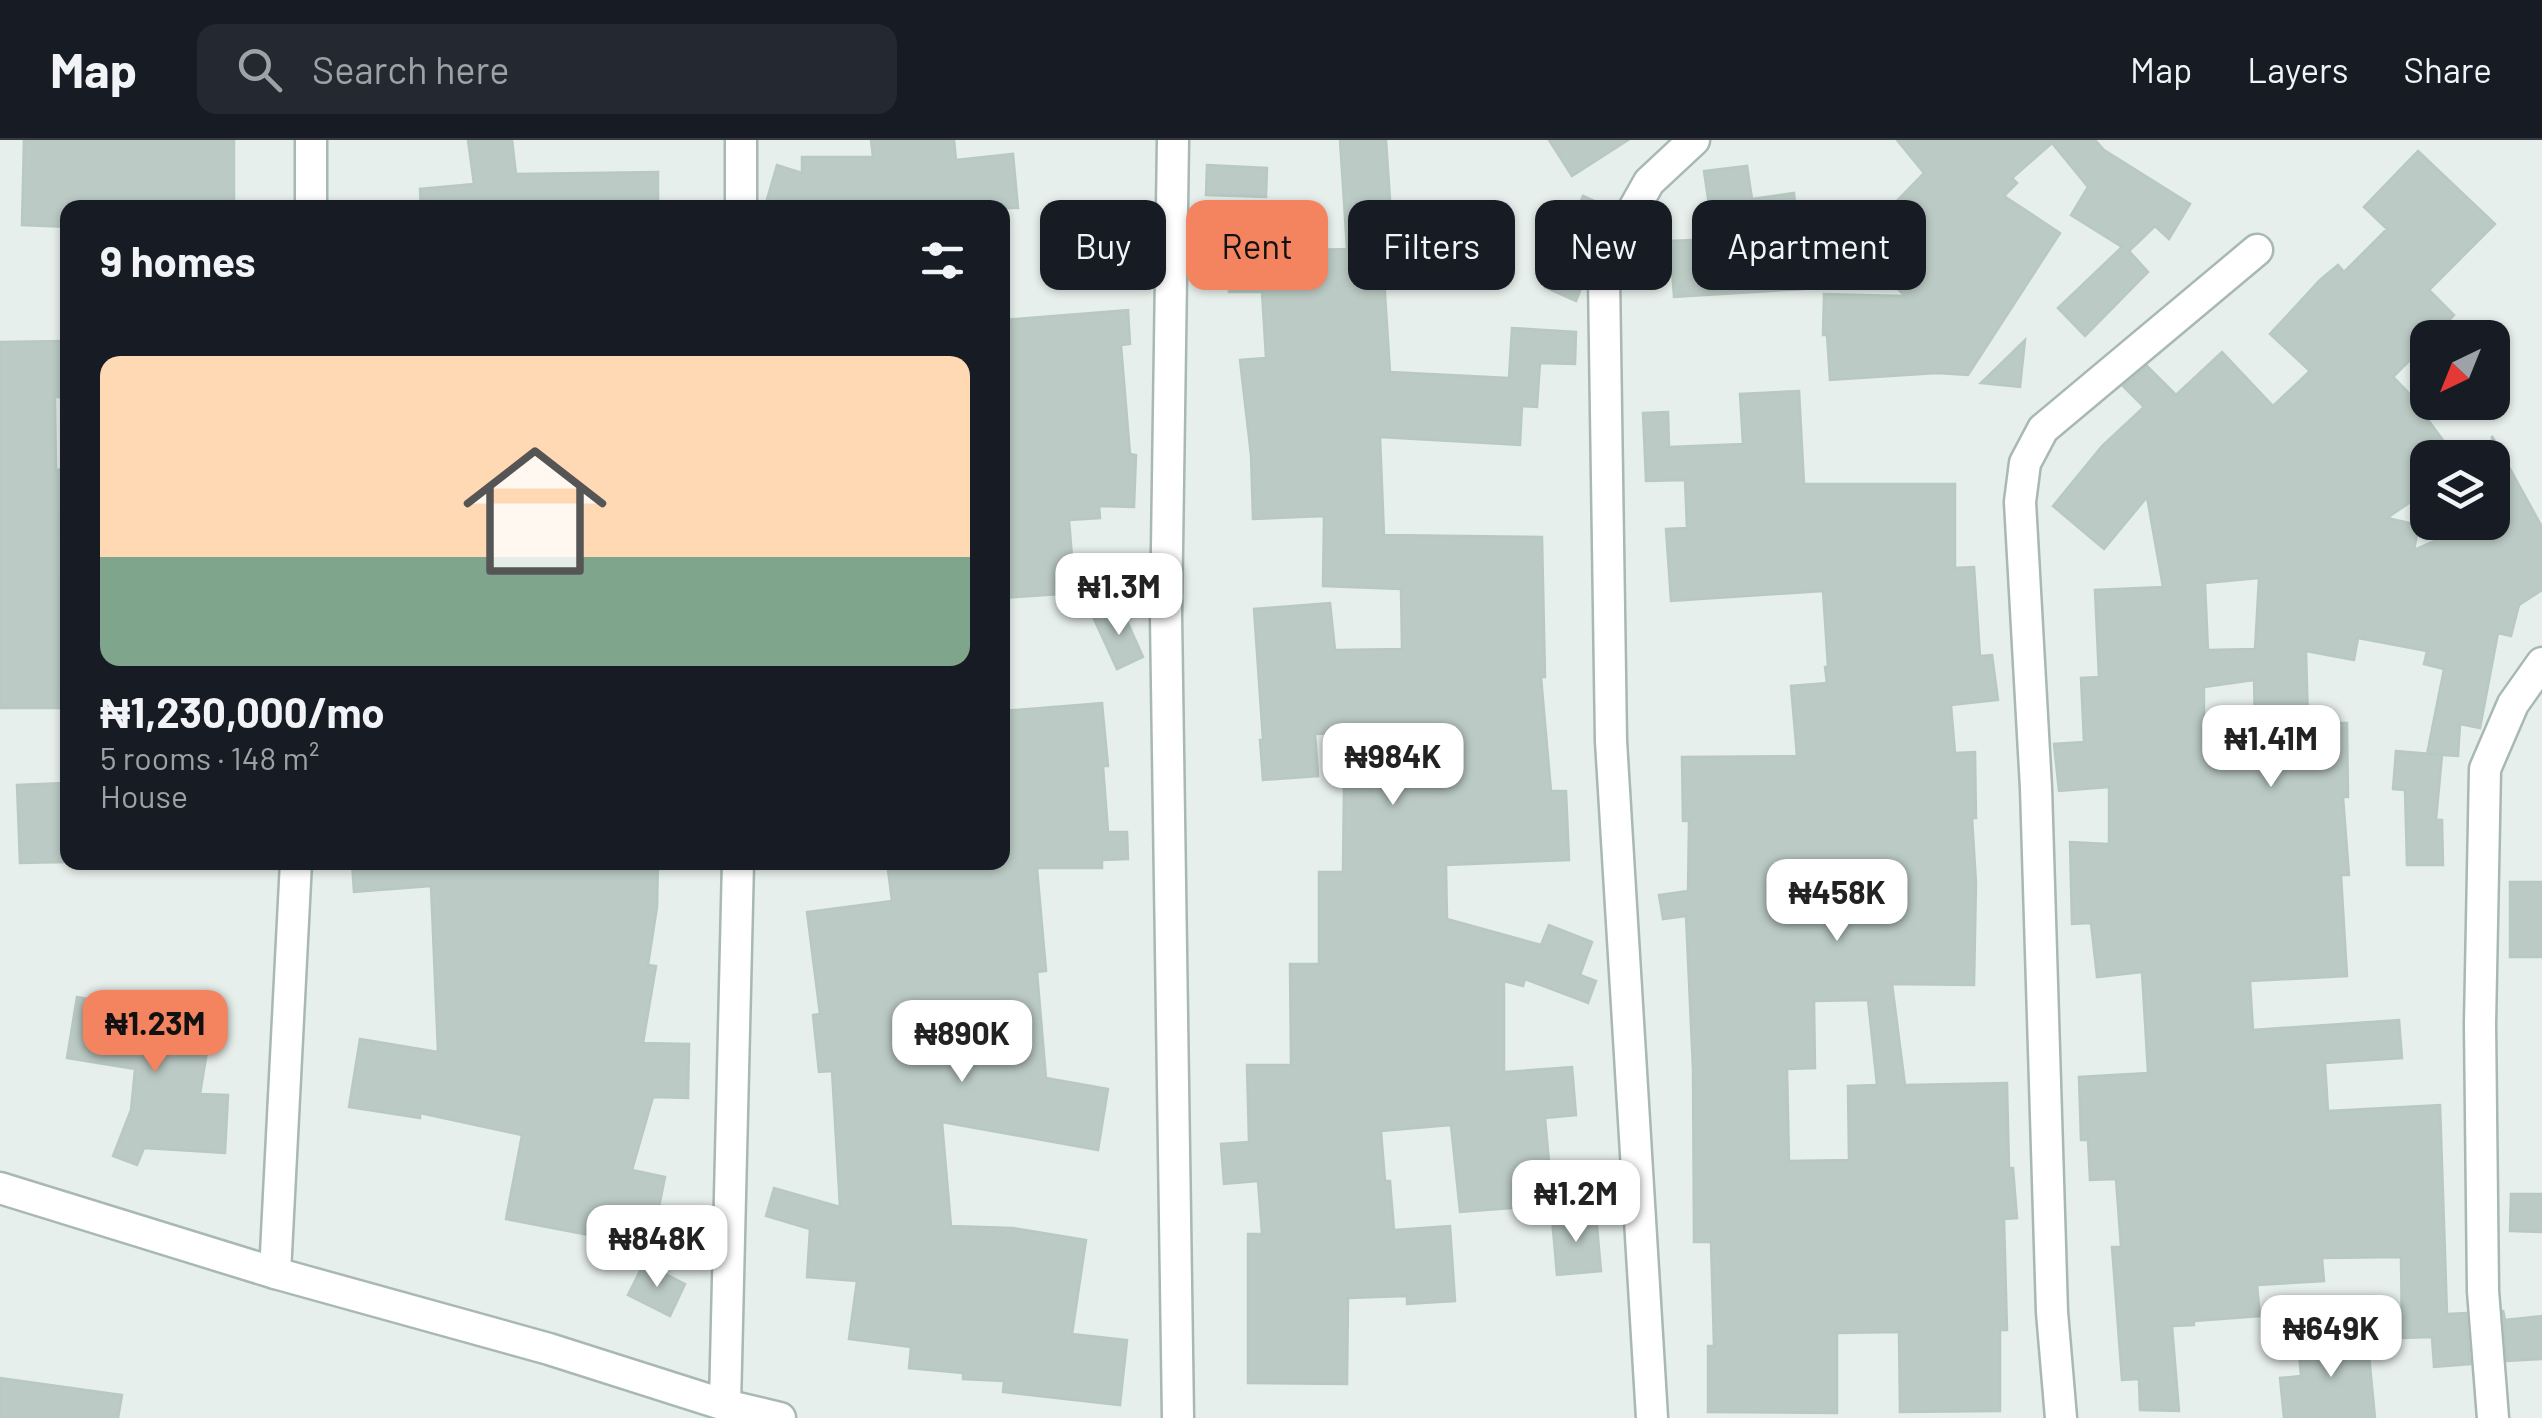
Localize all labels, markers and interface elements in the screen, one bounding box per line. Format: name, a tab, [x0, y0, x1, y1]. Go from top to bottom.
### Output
search box	[197, 24, 897, 114]
text: Map	[50, 40, 137, 98]
icon: search	[232, 42, 287, 97]
text: Search here	[312, 46, 509, 92]
text: Map	[2130, 48, 2192, 90]
text: Layers	[2247, 48, 2349, 90]
text: Share	[2404, 48, 2492, 90]
chip: Buy	[1040, 200, 1166, 290]
chip: Rent	[1186, 200, 1328, 290]
chip: Filters	[1348, 200, 1515, 290]
chip: New	[1535, 200, 1672, 290]
chip: Apartment	[1692, 200, 1926, 290]
icon: filters	[915, 233, 970, 288]
text: 9 homes	[100, 235, 256, 285]
north arrow	[2410, 320, 2510, 420]
map controls	[2410, 320, 2510, 540]
icon: home	[445, 421, 625, 601]
button: layers	[2410, 440, 2510, 540]
pin: ₦1.3M	[1049, 553, 1189, 638]
text: ₦1.3M	[1077, 566, 1161, 604]
text: ₦1,230,000/mo	[100, 686, 385, 736]
pin: ₦1.41M	[2190, 705, 2352, 790]
text: ₦1.41M	[2224, 718, 2318, 756]
pin: ₦984K	[1323, 723, 1463, 808]
text: ₦984K	[1345, 736, 1441, 774]
text: 5 rooms · 148 m²	[100, 738, 319, 776]
text: House	[100, 776, 188, 814]
pin: ₦458K	[1767, 859, 1907, 944]
text: ₦458K	[1788, 872, 1886, 910]
pin: ₦1.23M	[74, 990, 236, 1075]
pin: ₦890K	[892, 1000, 1032, 1085]
text: ₦1.23M	[105, 1003, 205, 1041]
text: ₦890K	[914, 1013, 1010, 1051]
pin: ₦1.2M	[1506, 1160, 1646, 1245]
text: ₦1.2M	[1534, 1173, 1618, 1211]
pin: ₦848K	[587, 1205, 727, 1290]
text: ₦848K	[608, 1218, 706, 1256]
pin: ₦649K	[2261, 1295, 2401, 1380]
text: ₦649K	[2283, 1308, 2379, 1346]

